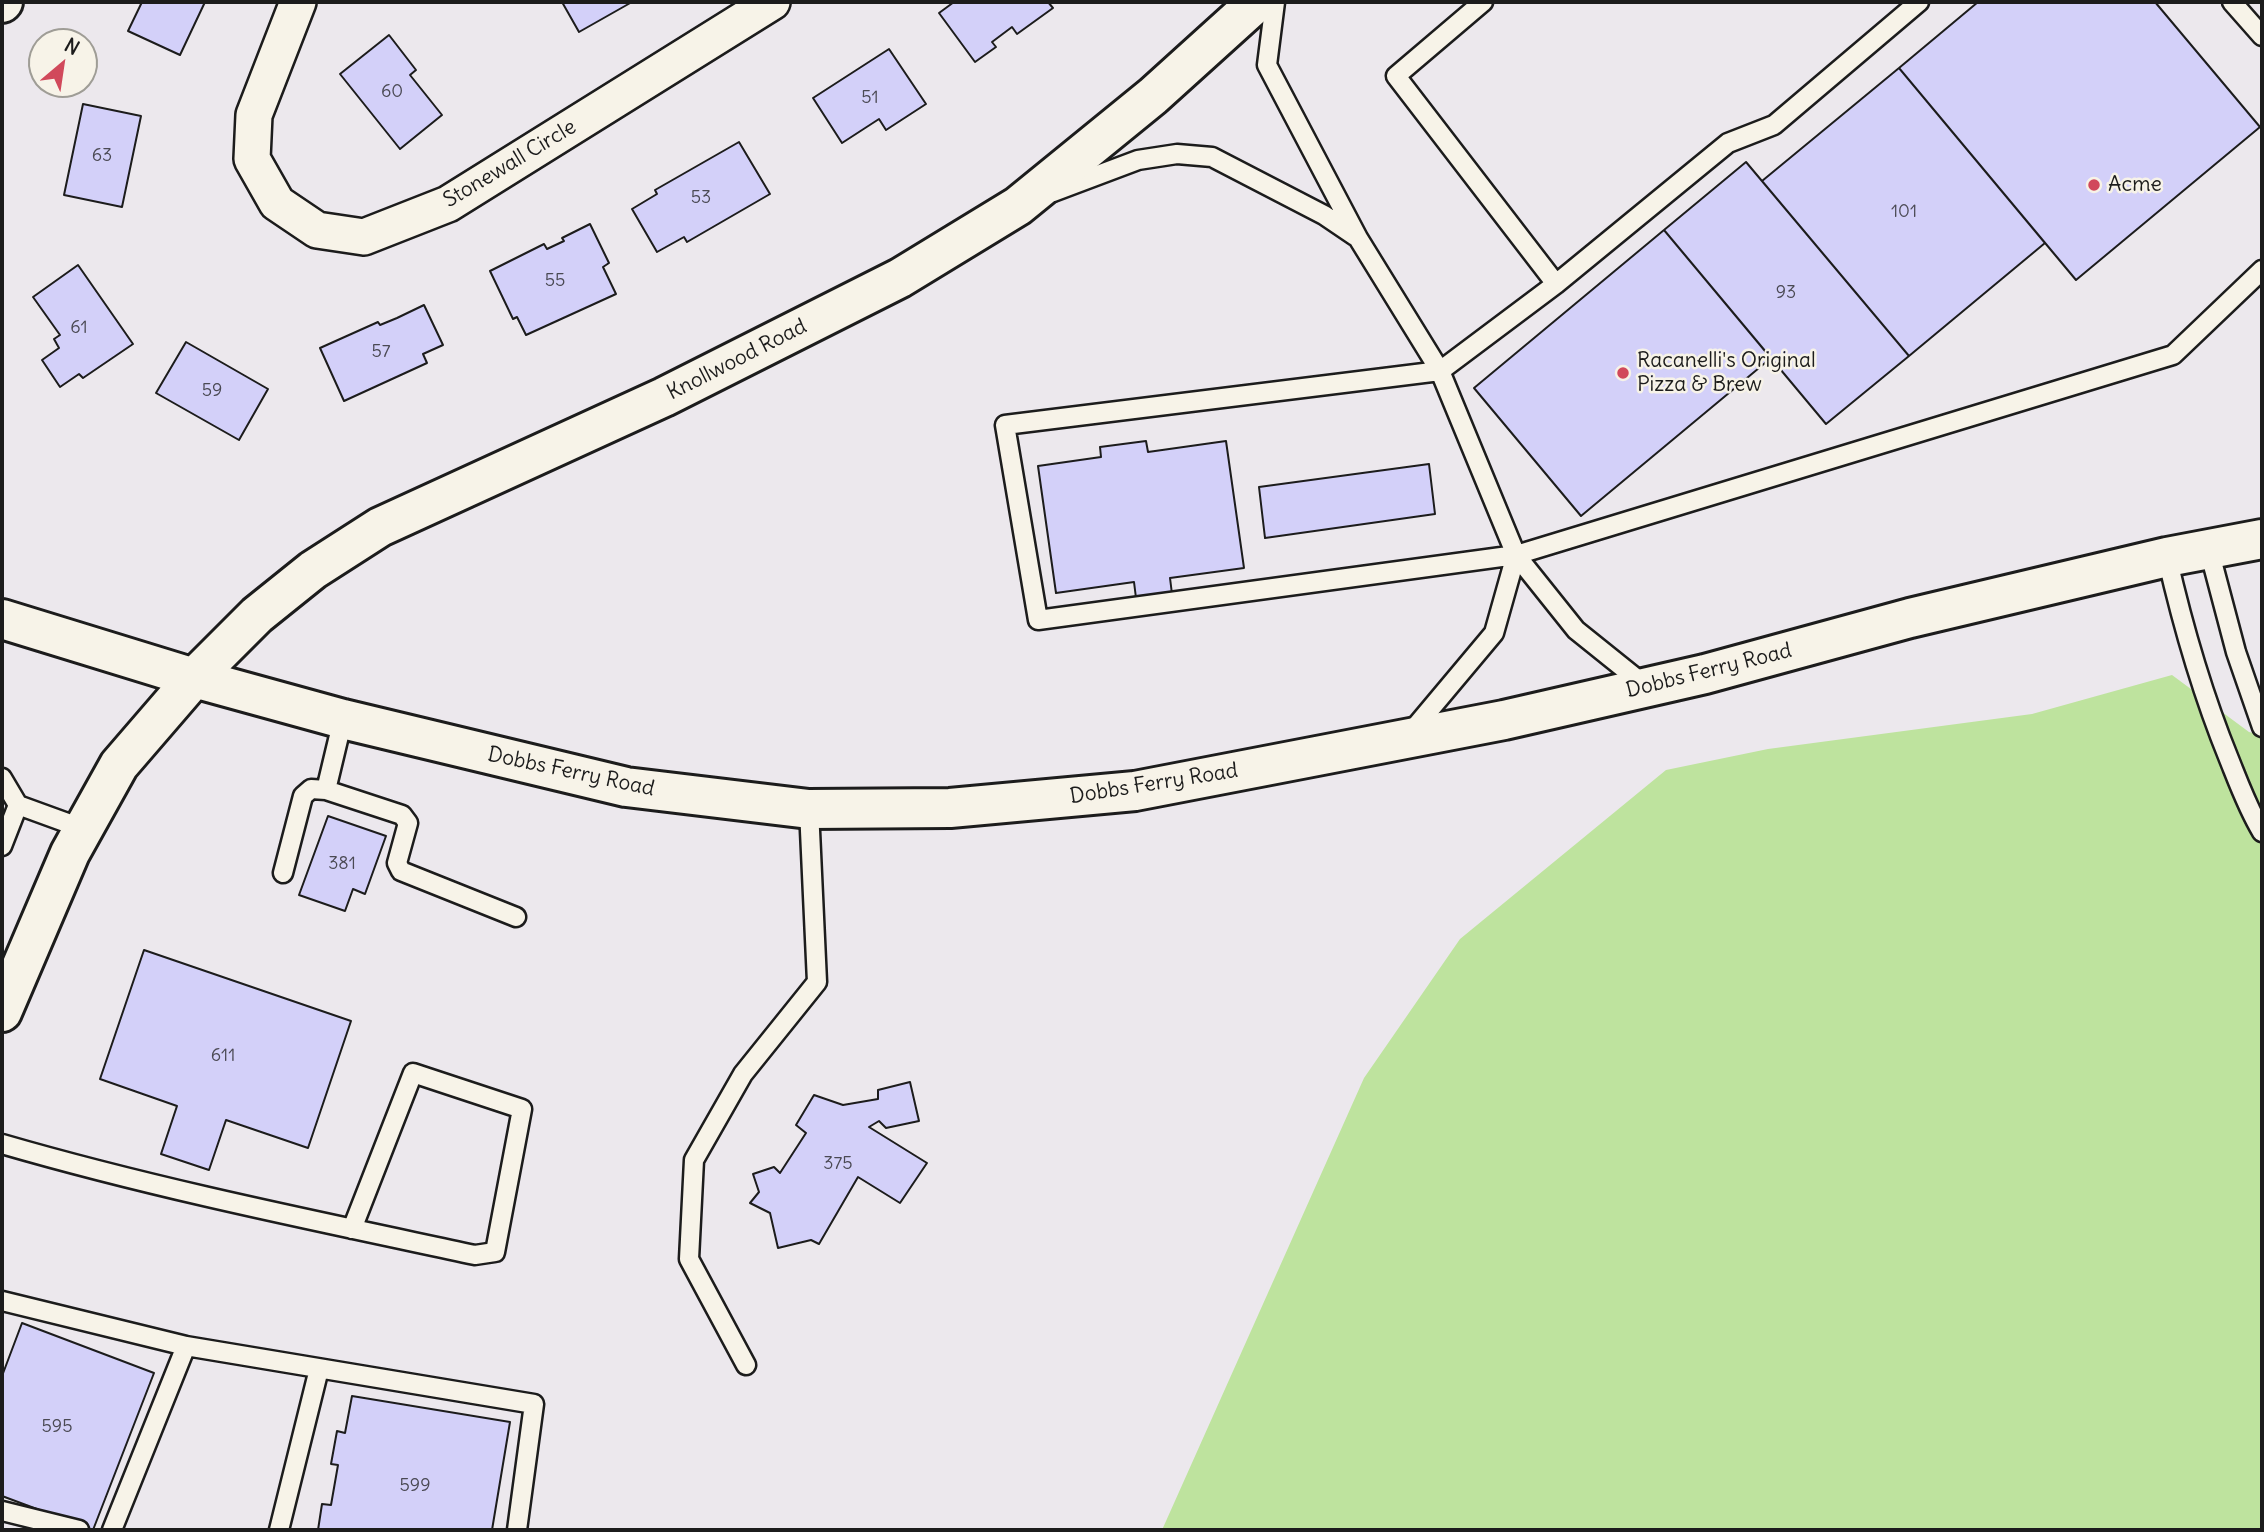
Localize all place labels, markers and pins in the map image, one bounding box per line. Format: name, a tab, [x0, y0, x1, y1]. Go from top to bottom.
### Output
place label: Acme	[2108, 172, 2162, 198]
marker: Acme	[2086, 177, 2102, 193]
place label: Racanelli's Original Pizza & Brew	[1637, 348, 1816, 398]
marker: Racanelli's Original Pizza & Brew	[1615, 365, 1631, 381]

